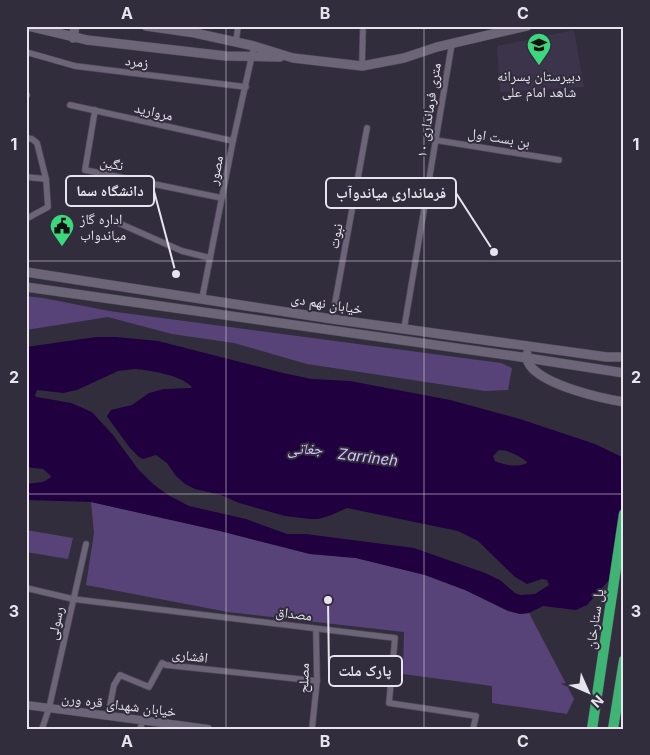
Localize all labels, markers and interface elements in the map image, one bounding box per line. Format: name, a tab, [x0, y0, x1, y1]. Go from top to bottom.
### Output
text: A	[121, 3, 133, 23]
text: B	[320, 3, 330, 23]
text: C	[517, 3, 529, 23]
school or university icon: دبیرستان پسرانه شاهد امام علی	[526, 32, 552, 66]
street label: زمرد	[124, 51, 150, 72]
street label: ۱۰ متری فرمانداری	[412, 61, 445, 159]
place label: دبیرستان پسرانه شاهد امام علی	[497, 67, 581, 102]
street label: مروارید	[133, 98, 175, 125]
street label: بن بست اول	[467, 124, 531, 151]
text: 1	[11, 134, 17, 154]
text: 1	[633, 134, 639, 154]
street label: نگین	[99, 152, 125, 175]
street label: مصور	[204, 154, 227, 187]
callout: دانشگاه سما	[66, 176, 154, 206]
callout: فرمانداری میاندوآب	[326, 178, 456, 208]
text: دانشگاه سما	[76, 181, 144, 200]
text: فرمانداری میاندوآب	[336, 183, 446, 202]
place label: اداره گاز میاندواب	[79, 210, 126, 244]
public building icon: اداره گاز میاندواب	[49, 213, 75, 247]
street label: نبوت	[324, 222, 347, 250]
street label: خیابان نهم دی	[290, 289, 364, 319]
text: 2	[9, 367, 19, 387]
text: 2	[631, 367, 641, 387]
water label: جغاتی	[288, 439, 323, 458]
water label: Zarrineh	[337, 444, 399, 470]
street label: پل ستارخان	[581, 587, 608, 650]
text: 3	[9, 601, 19, 621]
text: 3	[631, 601, 641, 621]
street label: مصداق	[275, 602, 313, 625]
street label: رسولی	[43, 605, 68, 641]
street label: افشاری	[171, 644, 209, 667]
callout: پارک ملت	[329, 656, 402, 686]
text: پارک ملت	[339, 661, 391, 680]
street label: مصلح	[294, 663, 314, 693]
north arrow	[562, 668, 612, 718]
street label: خیابان شهدای قره ورن	[61, 689, 177, 720]
text: N	[588, 692, 607, 711]
text: A	[121, 731, 133, 751]
text: B	[320, 731, 330, 751]
text: C	[517, 731, 529, 751]

